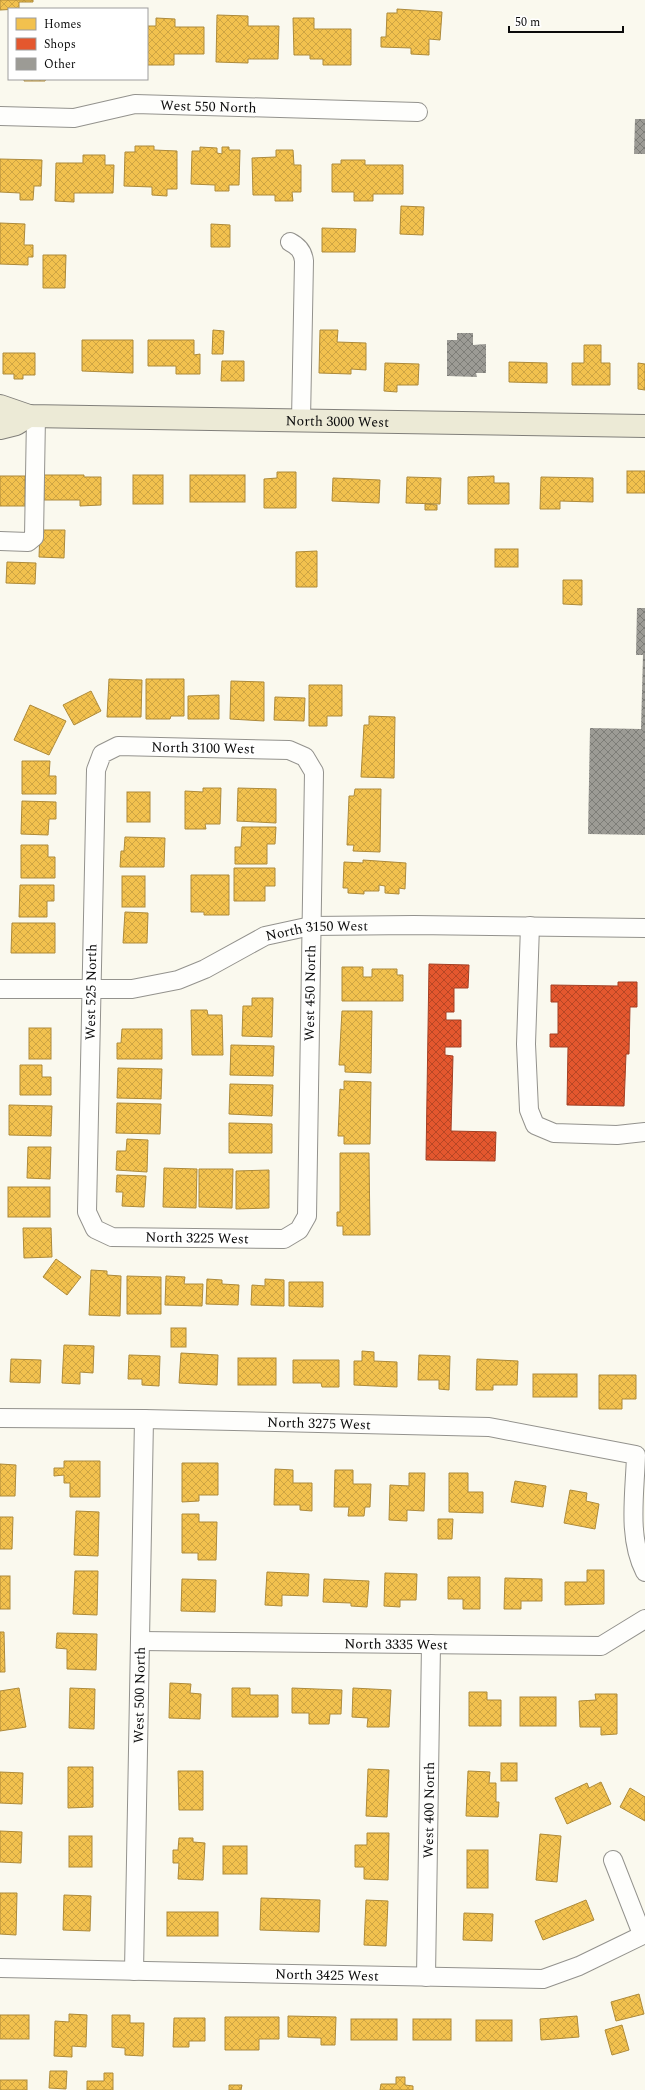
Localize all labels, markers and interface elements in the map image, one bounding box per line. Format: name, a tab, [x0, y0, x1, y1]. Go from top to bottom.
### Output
legend	[8, 8, 148, 80]
scale bar	[509, 8, 623, 34]
text: 50 m	[515, 13, 540, 32]
text: Homes	[44, 15, 82, 34]
text: Shops	[44, 35, 76, 54]
text: Other	[44, 55, 76, 74]
street label: West 550 North	[160, 94, 257, 118]
street label: North 3000 West	[285, 410, 389, 432]
street label: North 3100 West	[151, 737, 255, 759]
street label: North 3150 West	[263, 915, 368, 946]
street label: West 525 North	[80, 944, 102, 1040]
street label: West 450 North	[299, 945, 321, 1041]
street label: North 3225 West	[145, 1227, 249, 1249]
street label: North 3275 West	[267, 1411, 371, 1435]
street label: North 3335 West	[344, 1633, 448, 1655]
street label: West 500 North	[128, 1647, 150, 1744]
street label: West 400 North	[417, 1762, 440, 1858]
street label: North 3425 West	[275, 1963, 379, 1986]

